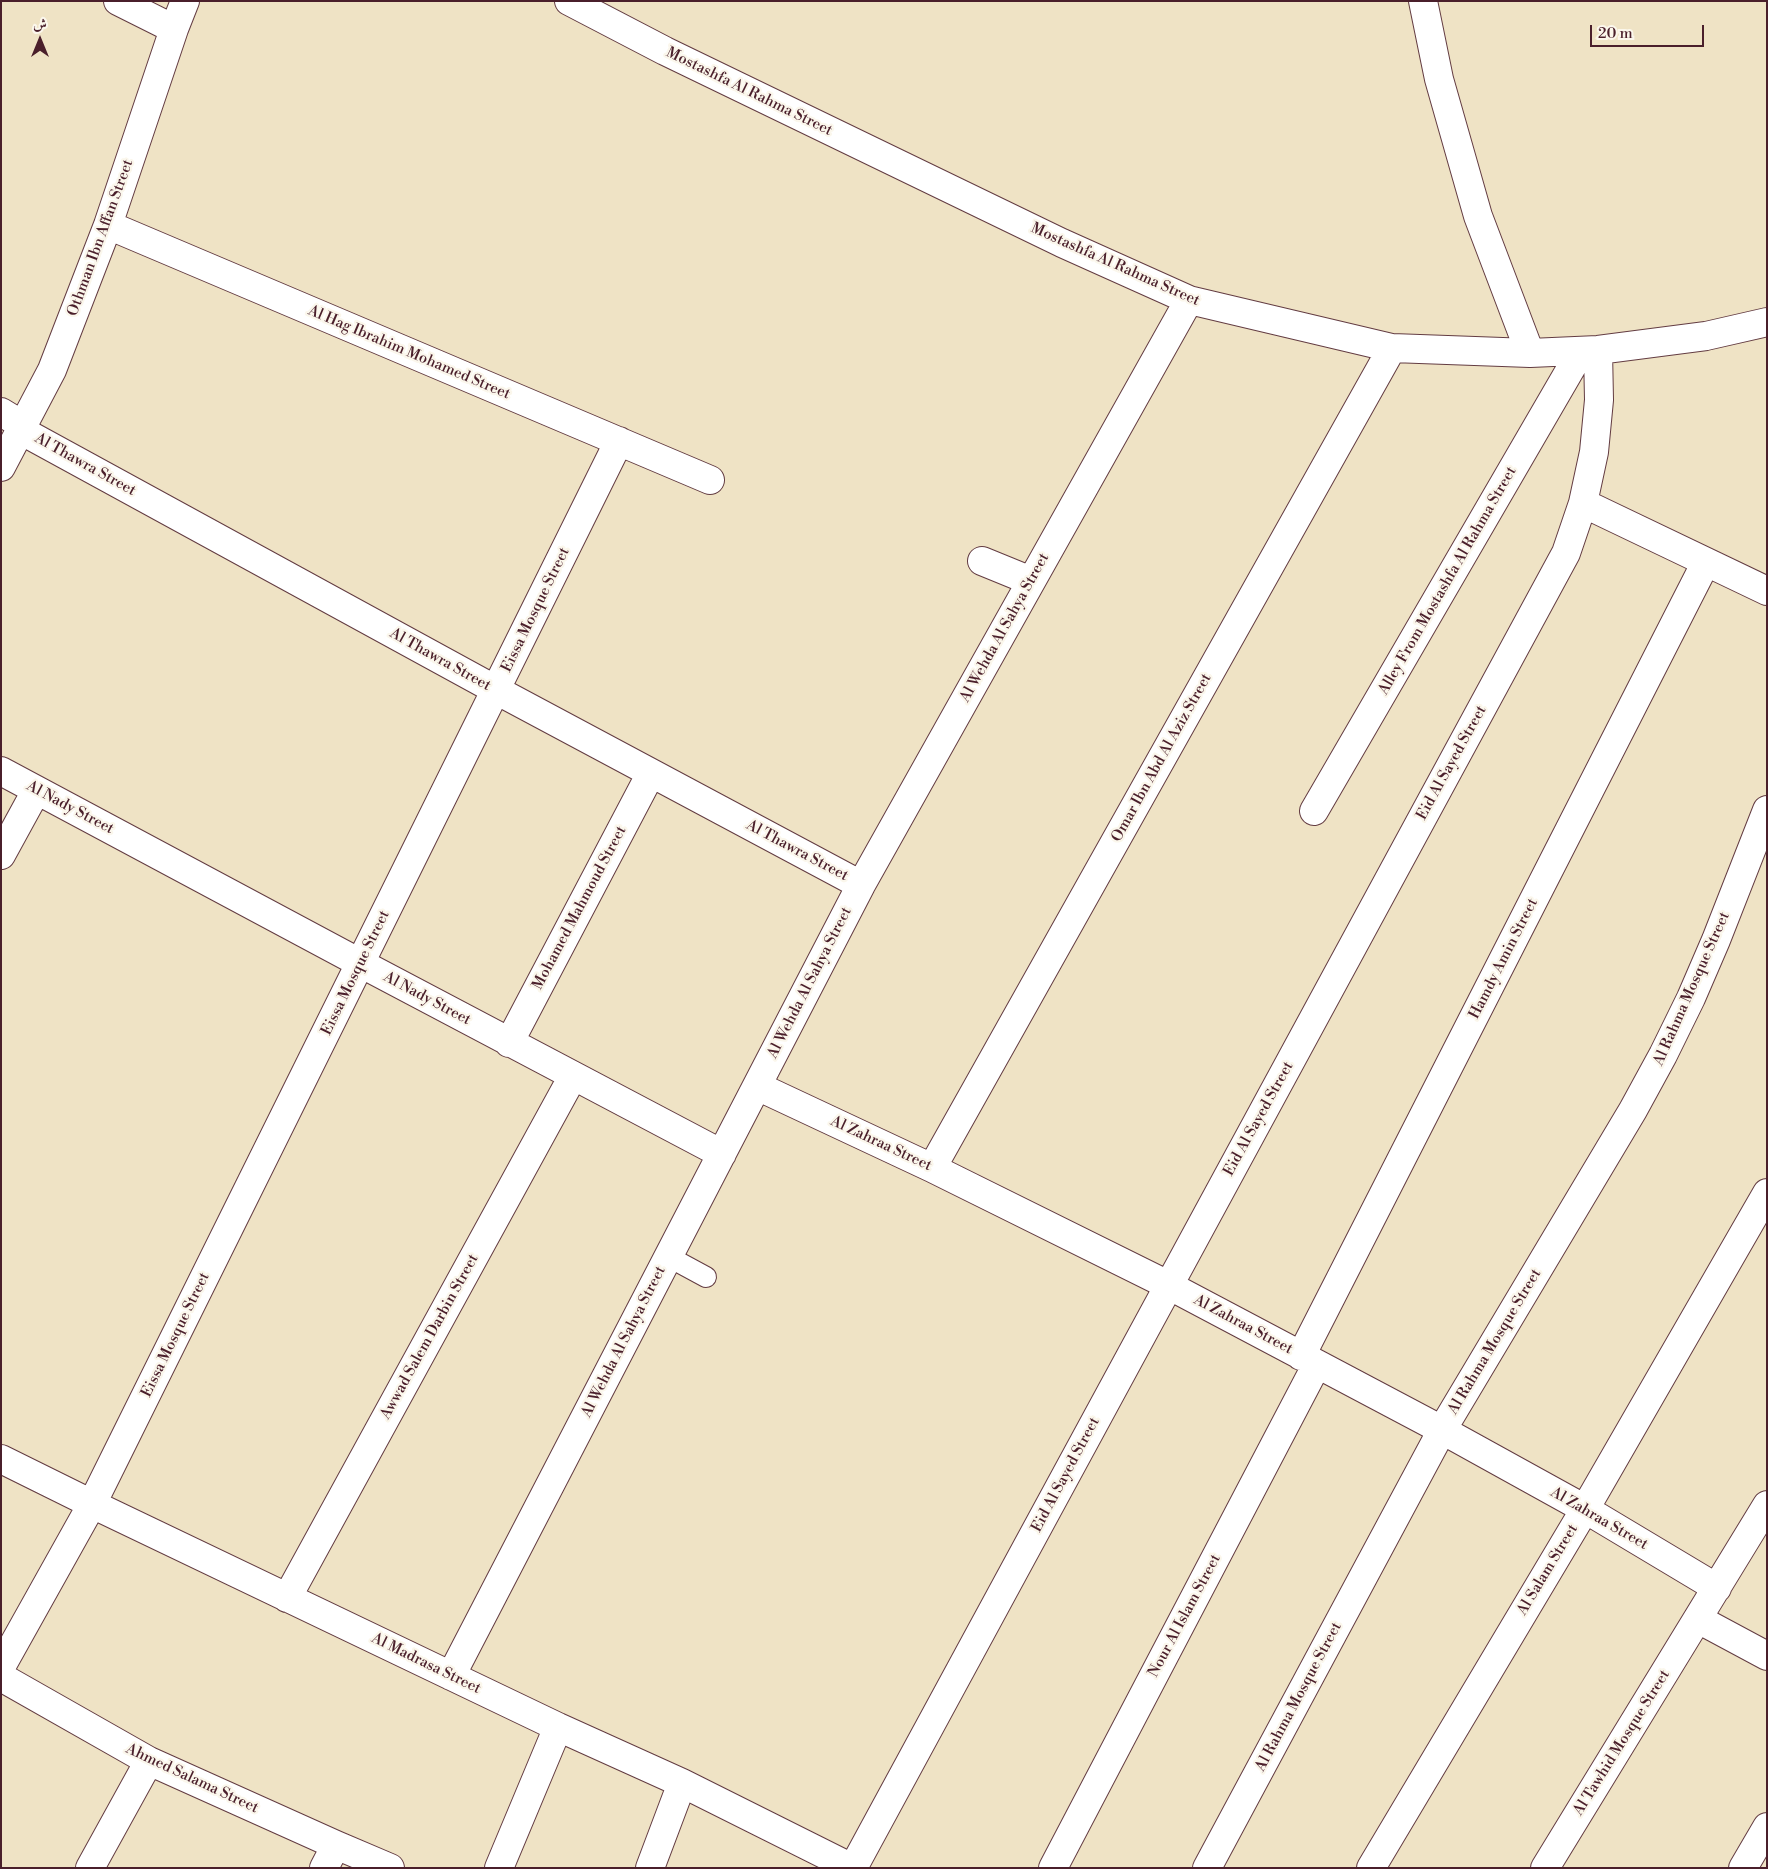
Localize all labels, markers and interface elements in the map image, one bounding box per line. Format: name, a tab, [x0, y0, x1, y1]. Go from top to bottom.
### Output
north arrow	[15, 15, 65, 65]
scale bar	[1593, 15, 1707, 47]
text: ش	[33, 16, 47, 34]
text: 20 m	[1598, 24, 1633, 43]
street label: Mostashfa Al Rahma Street	[663, 44, 835, 140]
street label: Othman Ibn Affan Street	[64, 157, 138, 319]
street label: Mostashfa Al Rahma Street	[1028, 220, 1202, 310]
street label: Al Hag Ibrahim Mohamed Street	[305, 302, 513, 404]
street label: Al Thawra Street	[31, 430, 139, 500]
street label: Alley From Mostashfa Al Rahma Street	[1375, 464, 1521, 698]
street label: Eissa Mosque Street	[498, 545, 574, 675]
street label: Al Wehda Al Sahya Street	[956, 550, 1054, 706]
street label: Al Thawra Street	[386, 625, 494, 695]
street label: Omar Ibn Abd Al Aziz Street	[1108, 671, 1216, 845]
street label: Eid Al Sayed Street	[1413, 703, 1491, 823]
street label: Al Nady Street	[23, 777, 117, 839]
street label: Al Thawra Street	[743, 817, 851, 885]
street label: Mohamed Mahmoud Street	[529, 823, 631, 993]
street label: Hamdy Amin Street	[1466, 896, 1542, 1022]
street label: Al Wehda Al Sahya Street	[764, 904, 856, 1062]
street label: Eissa Mosque Street	[318, 908, 394, 1038]
street label: Al Rahma Mosque Street	[1650, 909, 1734, 1069]
street label: Al Nady Street	[380, 968, 474, 1030]
street label: Eid Al Sayed Street	[1220, 1059, 1298, 1179]
street label: Al Zahraa Street	[828, 1113, 934, 1175]
street label: Awwad Salem Darbin Street	[377, 1251, 483, 1423]
street label: Al Wehda Al Sahya Street	[578, 1263, 670, 1421]
street label: Al Rahma Mosque Street	[1444, 1266, 1546, 1418]
street label: Eissa Mosque Street	[138, 1270, 214, 1400]
street label: Al Zahraa Street	[1190, 1291, 1296, 1359]
street label: Eid Al Sayed Street	[1028, 1414, 1104, 1536]
street label: Al Zahraa Street	[1547, 1484, 1651, 1554]
street label: Al Salam Street	[1514, 1521, 1582, 1619]
street label: Nour Al Islam Street	[1145, 1551, 1225, 1681]
street label: Al Rahma Mosque Street	[1252, 1619, 1346, 1775]
street label: Al Madrasa Street	[368, 1630, 484, 1698]
street label: Al Tawhid Mosque Street	[1570, 1667, 1674, 1819]
street label: Ahmed Salama Street	[123, 1740, 261, 1818]

